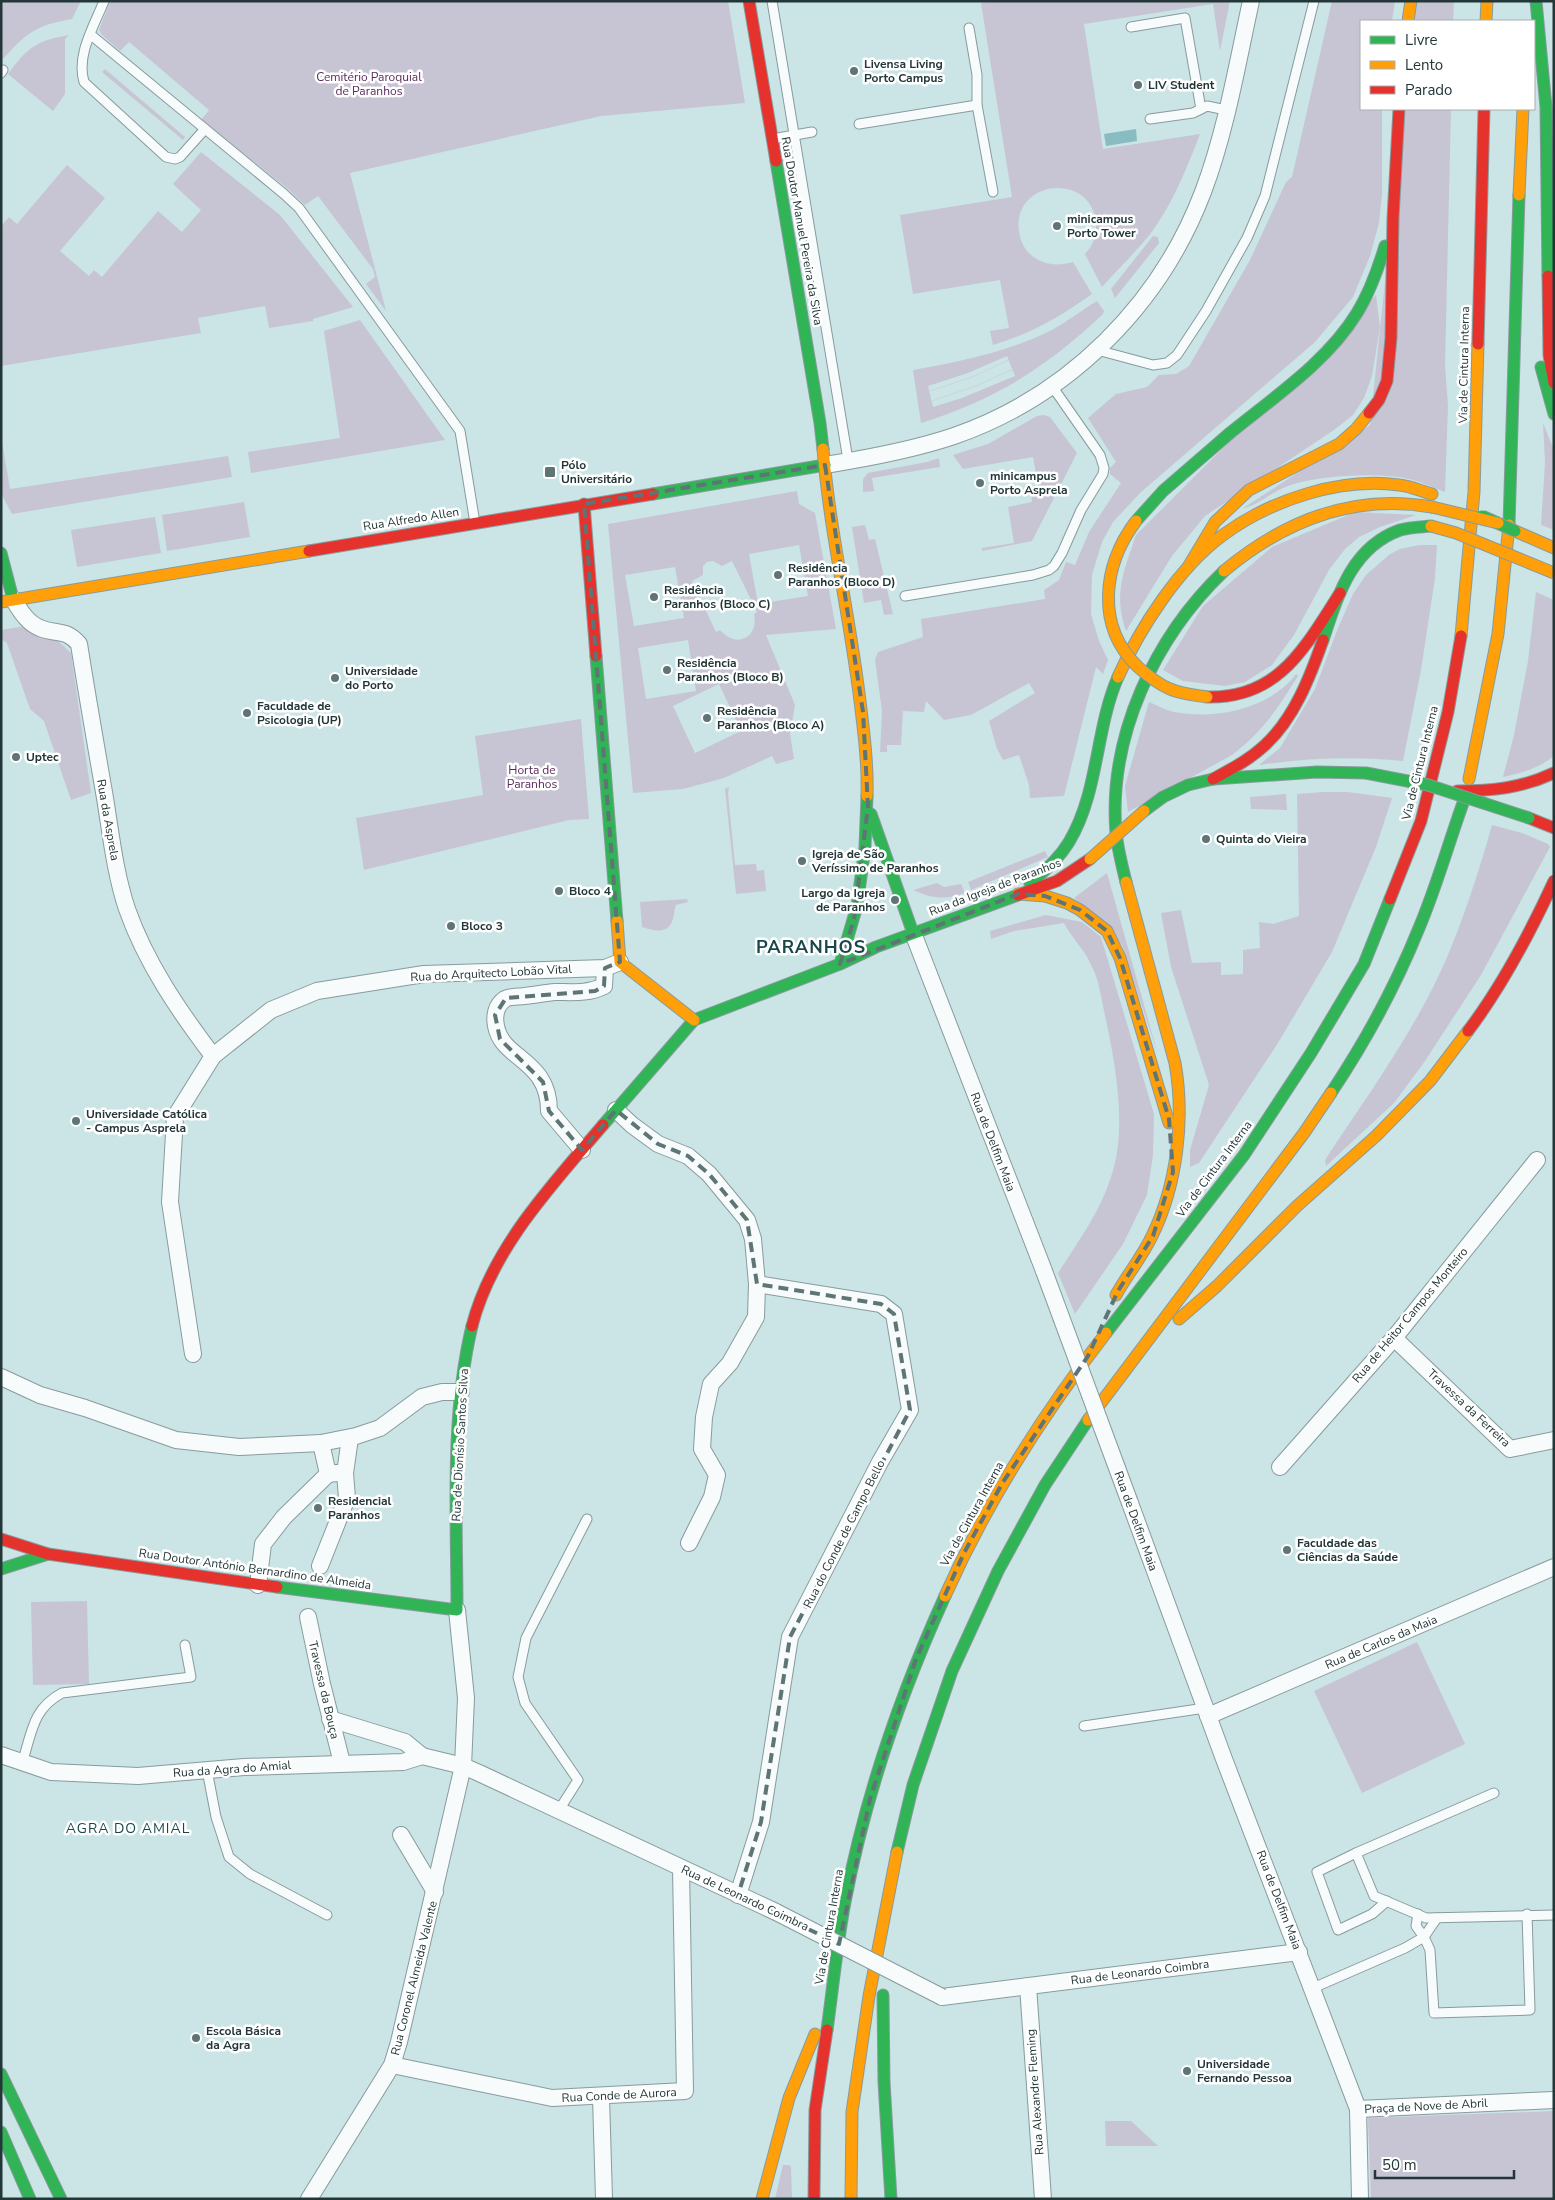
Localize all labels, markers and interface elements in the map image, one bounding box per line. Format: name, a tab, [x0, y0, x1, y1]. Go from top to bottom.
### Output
legend	[1360, 20, 1535, 110]
text: Livre	[1405, 30, 1438, 50]
text: Lento	[1405, 55, 1443, 75]
place label: Livensa Living Porto Campus	[864, 56, 943, 86]
marker: Livensa Living Porto Campus	[848, 65, 860, 77]
park label: Cemitério Paroquial de Paranhos	[316, 69, 422, 99]
place label: LIV Student	[1148, 77, 1215, 93]
marker: LIV Student	[1132, 79, 1144, 91]
text: Parado	[1405, 80, 1452, 100]
street label: Rua Doutor Manuel Pereira da Silva	[778, 136, 826, 326]
place label: minicampus Porto Tower	[1067, 211, 1136, 241]
marker: minicampus Porto Tower	[1051, 220, 1063, 232]
street label: Via de Cintura Interna	[1455, 306, 1473, 425]
place label: Pólo Universitário	[561, 457, 632, 487]
marker: Pólo Universitário	[543, 465, 557, 479]
place label: minicampus Porto Asprela	[990, 468, 1068, 498]
marker: minicampus Porto Asprela	[974, 477, 986, 489]
street label: Rua Alfredo Allen	[362, 504, 460, 534]
place label: Residência Paranhos (Bloco D)	[788, 560, 896, 590]
marker: Residência Paranhos (Bloco D)	[772, 569, 784, 581]
place label: Residência Paranhos (Bloco C)	[664, 582, 771, 612]
marker: Residência Paranhos (Bloco C)	[648, 591, 660, 603]
place label: Residência Paranhos (Bloco B)	[677, 655, 784, 685]
place label: Universidade do Porto	[345, 663, 418, 693]
marker: Residência Paranhos (Bloco B)	[661, 664, 673, 676]
marker: Universidade do Porto	[329, 672, 341, 684]
place label: Faculdade de Psicologia (UP)	[257, 698, 342, 728]
place label: Residência Paranhos (Bloco A)	[717, 703, 825, 733]
street label: Via de Cintura Interna	[1398, 704, 1442, 823]
marker: Faculdade de Psicologia (UP)	[241, 707, 253, 719]
marker: Residência Paranhos (Bloco A)	[701, 712, 713, 724]
place label: Uptec	[26, 749, 59, 765]
marker: Uptec	[10, 751, 22, 763]
park label: Horta de Paranhos	[507, 762, 557, 792]
street label: Rua da Asprela	[93, 778, 123, 862]
place label: Quinta do Vieira	[1216, 831, 1307, 847]
marker: Quinta do Vieira	[1200, 833, 1212, 845]
place label: Igreja de São Veríssimo de Paranhos	[811, 846, 939, 876]
street label: Rua da Igreja de Paranhos	[927, 854, 1064, 920]
marker: Igreja de São Veríssimo de Paranhos	[796, 855, 808, 867]
place label: Bloco 4	[569, 883, 611, 899]
marker: Bloco 4	[553, 885, 565, 897]
place label: Largo da Igreja de Paranhos	[801, 885, 885, 915]
marker: Largo da Igreja de Paranhos	[889, 894, 901, 906]
place label: Bloco 3	[461, 918, 503, 934]
marker: Bloco 3	[445, 920, 457, 932]
district label: PARANHOS	[756, 935, 866, 959]
street label: Rua do Arquitecto Lobão Vital	[410, 961, 573, 985]
street label: Rua de Delfim Maia	[967, 1090, 1019, 1194]
place label: Universidade Católica - Campus Asprela	[86, 1106, 207, 1136]
marker: Universidade Católica - Campus Asprela	[70, 1115, 82, 1127]
street label: Via de Cintura Interna	[1172, 1117, 1256, 1221]
street label: Rua de Heitor Campos Monteiro	[1349, 1244, 1472, 1386]
street label: Travessa da Ferreira	[1424, 1365, 1514, 1451]
street label: Rua de Dionísio Santos Silva	[448, 1368, 472, 1522]
street label: Rua do Conde de Campo Bello	[800, 1457, 889, 1611]
street label: Via de Cintura Interna	[936, 1459, 1007, 1570]
street label: Rua de Delfim Maia	[1110, 1469, 1162, 1573]
place label: Residencial Paranhos	[328, 1493, 392, 1523]
marker: Residencial Paranhos	[312, 1502, 324, 1514]
place label: Faculdade das Ciências da Saúde	[1297, 1535, 1398, 1565]
marker: Faculdade das Ciências da Saúde	[1281, 1544, 1293, 1556]
street label: Rua Doutor António Bernardino de Almeida	[138, 1545, 372, 1593]
street label: Rua de Carlos da Maia	[1322, 1611, 1440, 1673]
street label: Travessa da Bouça	[305, 1639, 343, 1741]
street label: Rua da Agra do Amial	[172, 1757, 292, 1781]
district label: AGRA DO AMIAL	[66, 1819, 190, 1838]
street label: Rua de Delfim Maia	[1253, 1848, 1305, 1952]
street label: Rua de Leonardo Coimbra	[678, 1861, 812, 1935]
street label: Via de Cintura Interna	[811, 1868, 847, 1987]
street label: Rua Coronel Almeida Valente	[387, 1899, 441, 2057]
street label: Rua de Leonardo Coimbra	[1070, 1956, 1210, 1988]
place label: Escola Básica da Agra	[206, 2023, 281, 2053]
street label: Rua Alexandre Fleming	[1023, 2028, 1047, 2156]
marker: Escola Básica da Agra	[190, 2032, 202, 2044]
place label: Universidade Fernando Pessoa	[1197, 2056, 1292, 2086]
marker: Universidade Fernando Pessoa	[1181, 2065, 1193, 2077]
street label: Rua Conde de Aurora	[561, 2084, 677, 2106]
street label: Praça de Nove de Abril	[1364, 2095, 1488, 2117]
scale bar	[1375, 2148, 1514, 2180]
text: 50 m	[1382, 2155, 1417, 2175]

